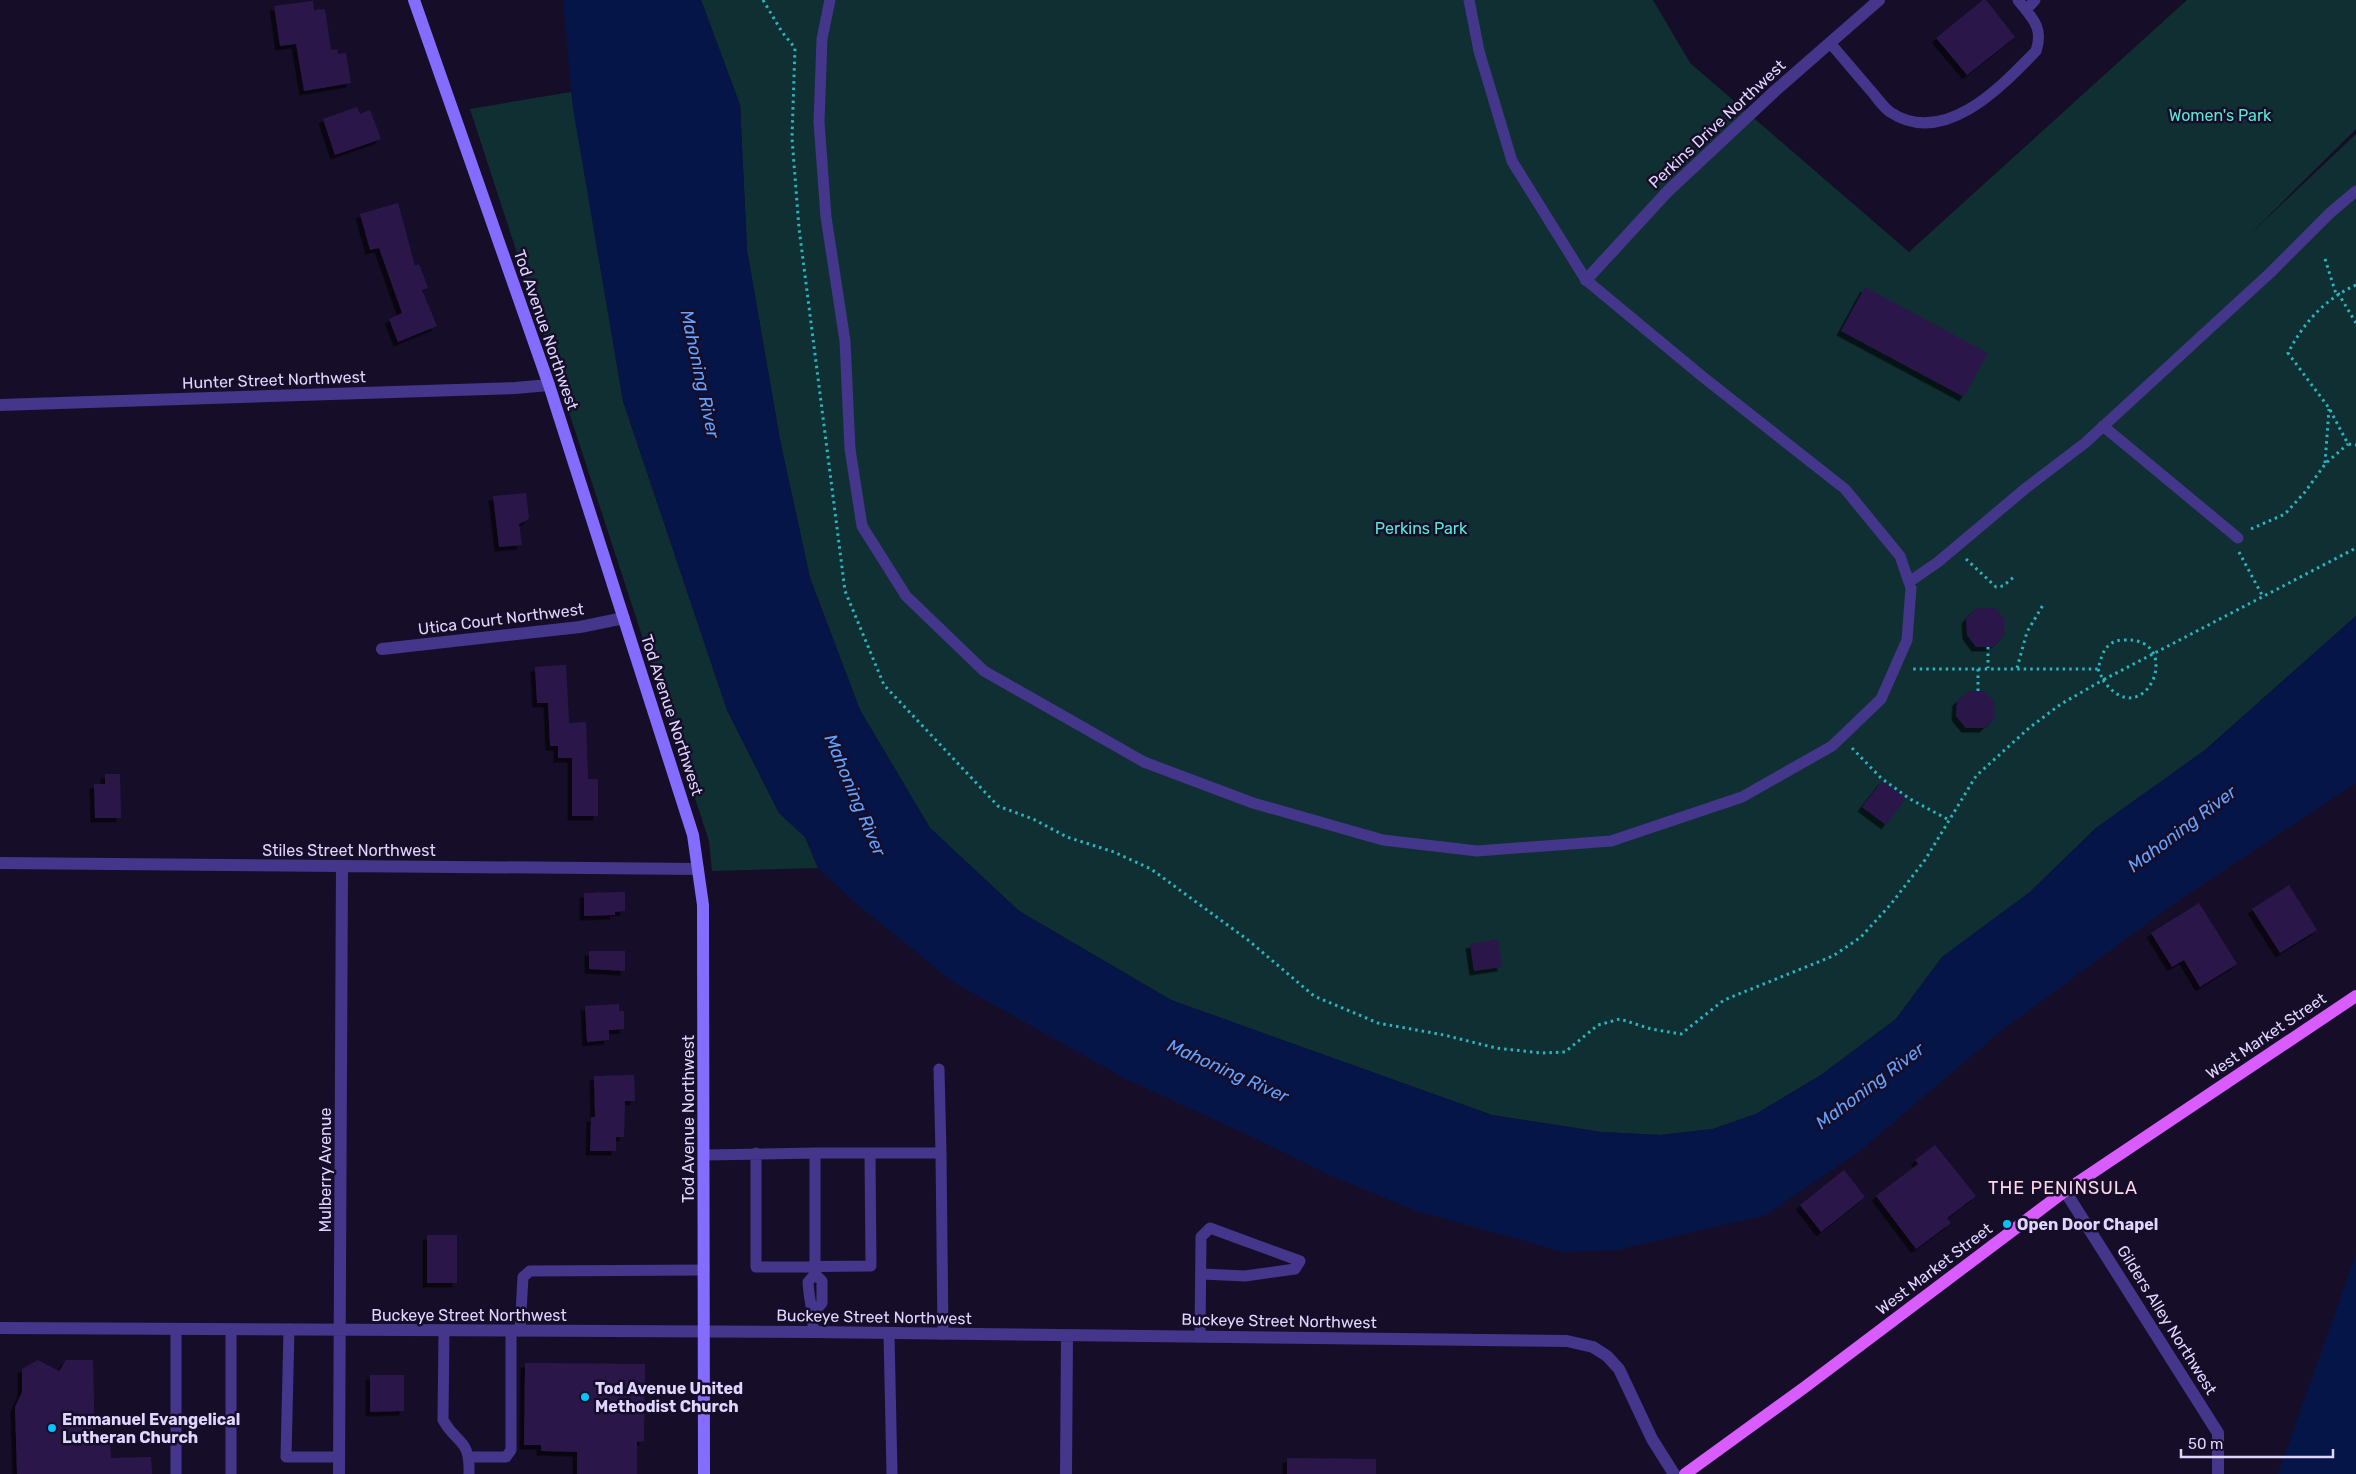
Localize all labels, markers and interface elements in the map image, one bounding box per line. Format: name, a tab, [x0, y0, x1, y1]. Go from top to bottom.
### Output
street label: Perkins Drive Northwest	[1645, 56, 1789, 192]
park label: Women's Park	[2169, 106, 2272, 125]
street label: Tod Avenue Northwest	[510, 247, 582, 413]
water label: Mahoning River	[676, 308, 725, 441]
street label: Hunter Street Northwest	[182, 367, 366, 393]
park label: Perkins Park	[1375, 519, 1468, 538]
street label: Utica Court Northwest	[417, 599, 585, 639]
street label: Tod Avenue Northwest	[637, 632, 707, 798]
water label: Mahoning River	[819, 731, 891, 860]
water label: Mahoning River	[2123, 780, 2242, 877]
street label: Stiles Street Northwest	[262, 841, 436, 860]
street label: West Market Street	[2202, 989, 2330, 1083]
water label: Mahoning River	[1164, 1034, 1293, 1108]
street label: Tod Avenue Northwest	[679, 1035, 698, 1203]
water label: Mahoning River	[1811, 1037, 1930, 1134]
street label: Mulberry Avenue	[316, 1108, 335, 1232]
district label: THE PENINSULA	[1988, 1177, 2138, 1199]
place label: Open Door Chapel	[2017, 1215, 2158, 1234]
marker: Open Door Chapel	[2001, 1218, 2013, 1230]
street label: West Market Street	[1872, 1219, 1996, 1319]
street label: Gilders Alley Northwest	[2113, 1242, 2221, 1398]
street label: Buckeye Street Northwest	[371, 1306, 567, 1325]
street label: Buckeye Street Northwest	[776, 1306, 972, 1328]
street label: Buckeye Street Northwest	[1181, 1310, 1377, 1332]
place label: Tod Avenue United Methodist Church	[595, 1379, 743, 1416]
marker: Tod Avenue United Methodist Church	[579, 1391, 591, 1403]
place label: Emmanuel Evangelical Lutheran Church	[62, 1410, 240, 1447]
marker: Emmanuel Evangelical Lutheran Church	[46, 1422, 58, 1434]
scale bar	[2181, 1426, 2334, 1458]
text: 50 m	[2188, 1435, 2223, 1453]

